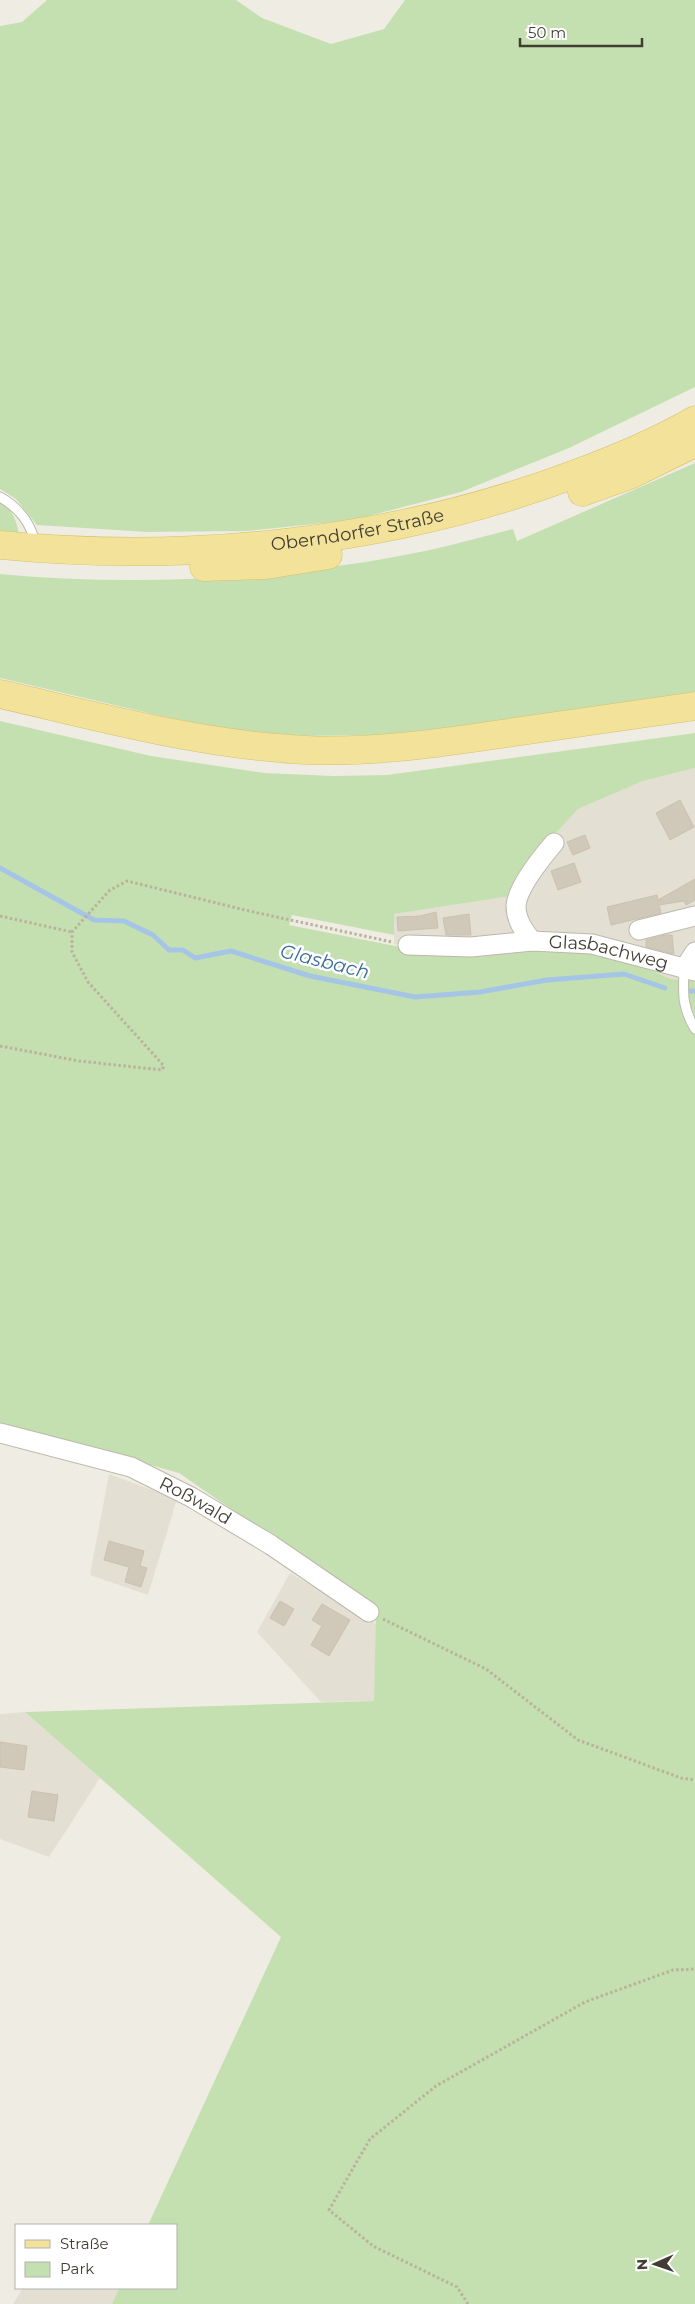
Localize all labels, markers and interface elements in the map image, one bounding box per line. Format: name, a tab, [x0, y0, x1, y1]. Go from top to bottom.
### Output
scale bar	[520, 15, 642, 47]
text: 50 m	[528, 23, 566, 42]
street label: Oberndorfer Straße	[270, 504, 446, 555]
street label: Glasbachweg	[548, 931, 671, 975]
water label: Glasbach	[278, 939, 372, 984]
street label: Roßwald	[156, 1472, 235, 1530]
legend	[15, 2224, 178, 2289]
text: Straße	[60, 2234, 109, 2253]
north arrow	[630, 2239, 680, 2289]
text: N	[633, 2258, 651, 2270]
text: Park	[60, 2259, 94, 2278]

